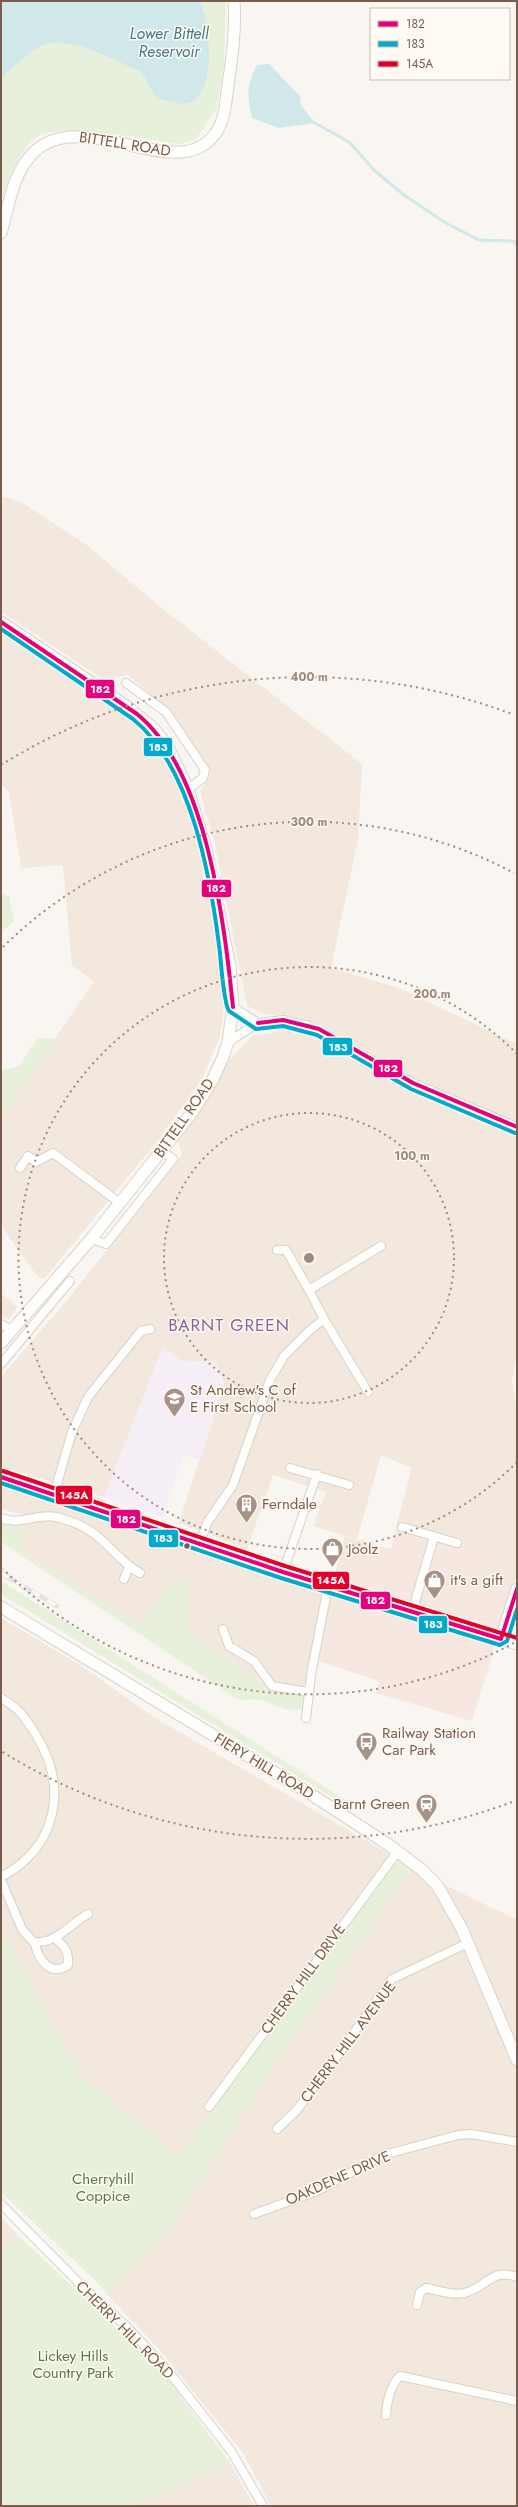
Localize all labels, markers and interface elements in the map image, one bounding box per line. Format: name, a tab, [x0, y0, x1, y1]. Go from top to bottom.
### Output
legend	[370, 8, 510, 80]
text: 182	[406, 15, 425, 33]
water label: Lower Bittell Reservoir	[130, 22, 210, 63]
text: 183	[406, 35, 425, 53]
text: 145A	[406, 55, 433, 73]
street label: BITTELL ROAD	[78, 126, 172, 162]
text: 400 m	[290, 668, 328, 686]
line badge: 182	[85, 679, 115, 699]
text: 182	[90, 681, 110, 697]
line badge: 183	[143, 737, 173, 757]
text: 183	[148, 739, 168, 755]
text: 300 m	[291, 813, 328, 831]
line badge: 182	[201, 879, 232, 898]
text: 182	[206, 880, 226, 896]
text: 200 m	[413, 985, 451, 1003]
line badge: 183	[322, 1037, 353, 1056]
text: 183	[328, 1039, 348, 1055]
line badge: 182	[373, 1059, 403, 1078]
text: 182	[378, 1060, 398, 1076]
street label: BITTELL ROAD	[148, 1074, 220, 1162]
text: 100 m	[394, 1147, 430, 1165]
centre of rings	[302, 1251, 316, 1265]
district label: BARNT GREEN	[168, 1313, 290, 1337]
place label: St Andrew's C of E First School	[190, 1379, 297, 1418]
school or university icon: St Andrew's C of E First School	[161, 1386, 187, 1419]
line badge: 145A	[55, 1485, 93, 1505]
text: 145A	[60, 1487, 89, 1503]
building icon: Ferndale	[234, 1491, 260, 1524]
place label: Ferndale	[262, 1493, 317, 1515]
line badge: 182	[110, 1509, 141, 1529]
text: 182	[116, 1511, 136, 1527]
line badge: 183	[148, 1529, 179, 1548]
text: 183	[153, 1530, 173, 1546]
shop icon: Joolz	[319, 1536, 345, 1569]
place label: Joolz	[346, 1538, 378, 1560]
unlabelled marker	[182, 1541, 192, 1551]
shop icon: it's a gift	[422, 1567, 448, 1600]
place label: it's a gift	[450, 1569, 503, 1591]
line badge: 145A	[312, 1571, 350, 1590]
text: 145A	[317, 1572, 346, 1588]
line badge: 182	[360, 1591, 391, 1610]
text: 182	[365, 1592, 385, 1608]
line badge: 183	[418, 1615, 448, 1634]
text: 183	[423, 1616, 443, 1632]
place label: Railway Station Car Park	[382, 1722, 476, 1761]
street label: FIERY HILL ROAD	[210, 1727, 318, 1805]
bus stop icon: Railway Station Car Park	[354, 1729, 380, 1762]
station icon: Barnt Green	[413, 1791, 439, 1824]
place label: Barnt Green	[333, 1793, 410, 1815]
street label: CHERRY HILL DRIVE	[255, 1919, 351, 2039]
street label: CHERRY HILL AVENUE	[295, 1977, 401, 2107]
street label: OAKDENE DRIVE	[282, 2145, 394, 2211]
park label: Cherryhill Coppice	[72, 2168, 134, 2207]
street label: CHERRY HILL ROAD	[71, 2276, 179, 2384]
park label: Lickey Hills Country Park	[32, 2345, 114, 2384]

